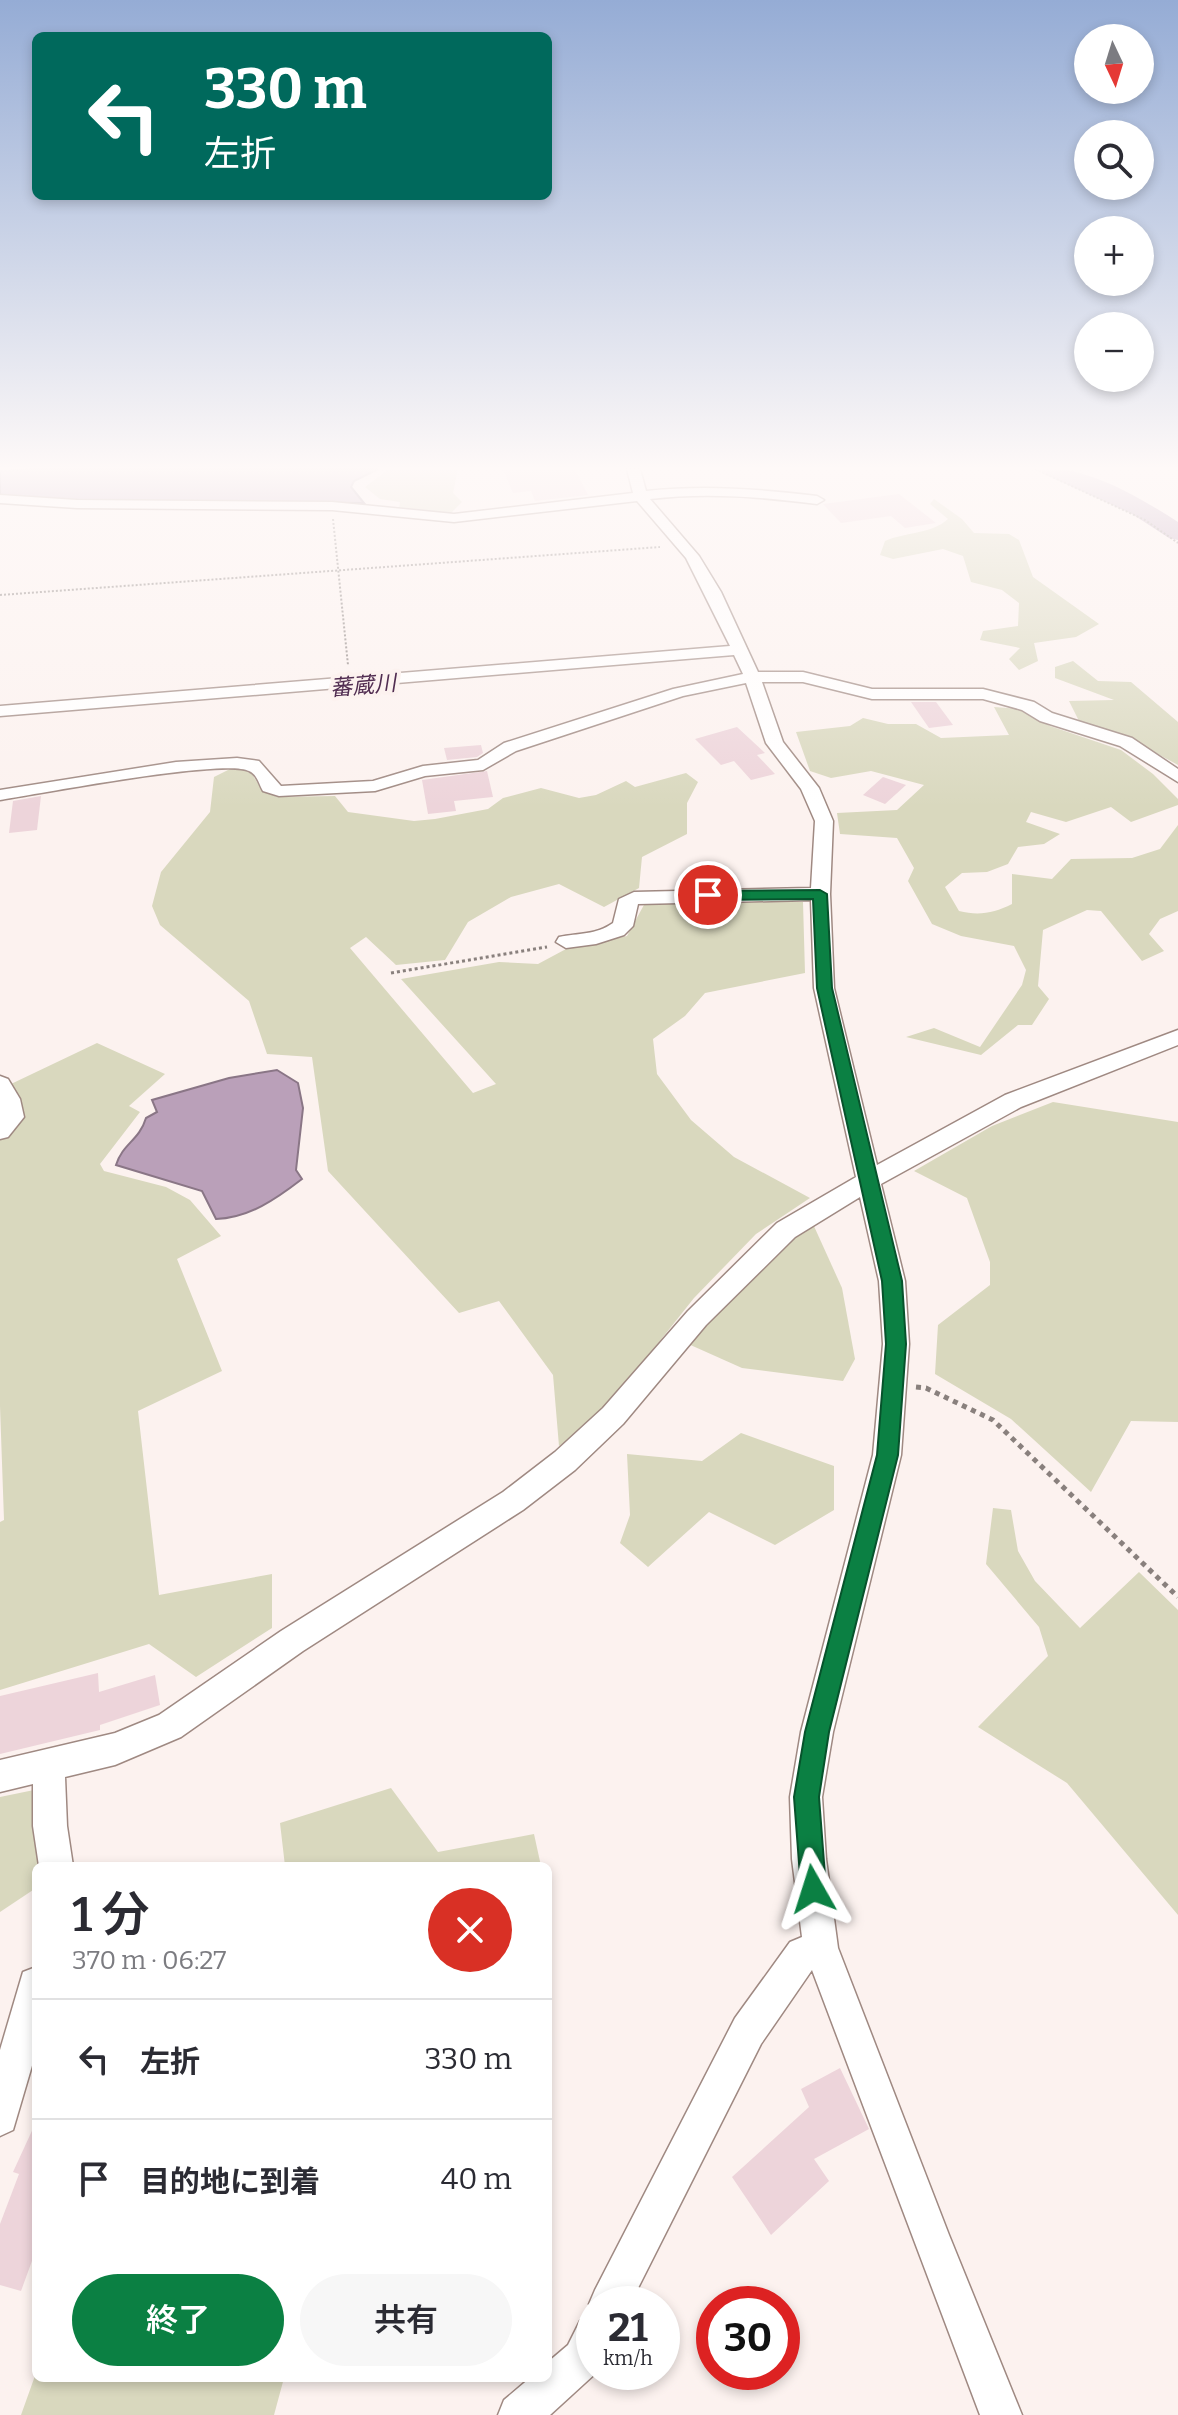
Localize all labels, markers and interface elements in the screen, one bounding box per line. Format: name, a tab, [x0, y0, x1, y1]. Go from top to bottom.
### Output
north arrow	[1074, 24, 1154, 104]
map controls	[1074, 24, 1154, 392]
text: 330 m	[204, 56, 367, 123]
icon: left	[72, 64, 176, 168]
button: search	[1074, 120, 1154, 200]
text: 左折	[204, 132, 276, 176]
button: +	[1074, 216, 1154, 296]
button: −	[1074, 312, 1154, 392]
water label: 蕃蔵川	[329, 669, 399, 702]
pin	[674, 861, 742, 929]
icon: arrive	[686, 873, 730, 917]
position arrow	[771, 1847, 855, 1931]
text: 1 分	[72, 1886, 149, 1944]
button: close	[428, 1888, 512, 1972]
text: 370 m · 06:27	[72, 1945, 226, 1976]
icon: left	[72, 2037, 116, 2081]
text: 330 m	[425, 2041, 512, 2077]
text: 左折	[140, 2044, 200, 2080]
icon: arrive	[72, 2157, 116, 2201]
text: 40 m	[441, 2161, 512, 2197]
text: 目的地に到着	[140, 2164, 320, 2200]
button: 終了	[72, 2274, 284, 2366]
button: 共有	[300, 2274, 512, 2366]
speed limit sign: 30	[696, 2286, 800, 2390]
text: 21	[608, 2304, 648, 2352]
text: km/h	[603, 2346, 653, 2370]

